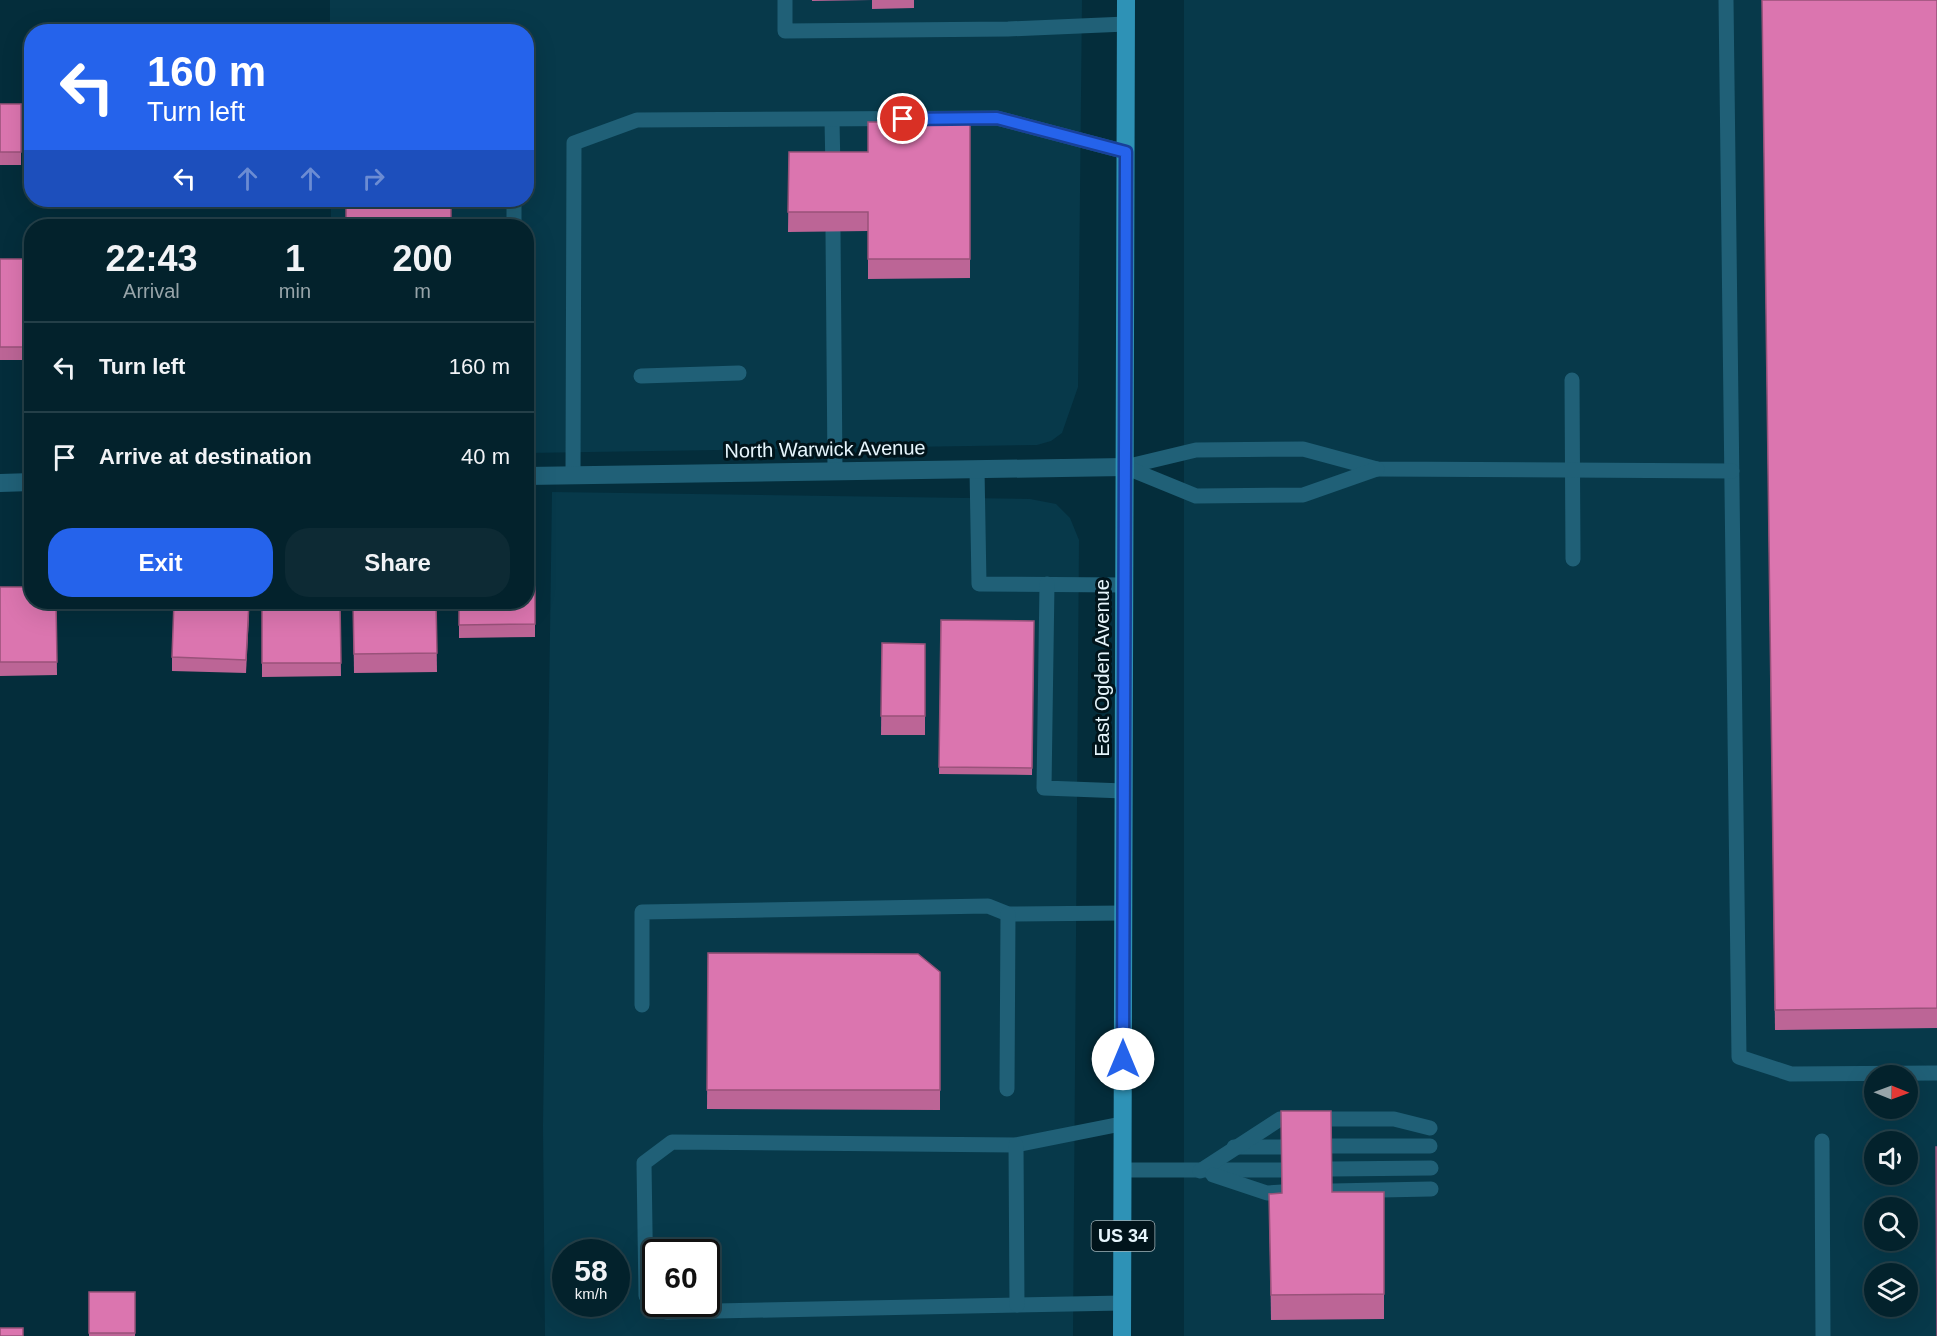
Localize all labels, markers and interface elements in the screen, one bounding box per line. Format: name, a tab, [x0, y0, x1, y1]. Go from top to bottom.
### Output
icon: left	[48, 48, 126, 126]
text: 160 m	[147, 48, 266, 95]
pin	[877, 93, 928, 144]
text: Turn left	[147, 97, 245, 127]
icon: arrive	[886, 102, 919, 135]
icon: left	[168, 162, 201, 195]
icon: ahead	[231, 162, 264, 195]
icon: ahead	[294, 162, 327, 195]
icon: right	[357, 162, 390, 195]
text: 22:43	[105, 238, 197, 279]
text: 1	[285, 238, 305, 279]
text: 200	[392, 238, 453, 279]
text: Arrival	[123, 280, 180, 302]
text: min	[279, 280, 311, 302]
text: m	[414, 280, 431, 302]
icon: left	[48, 351, 81, 384]
text: Turn left	[99, 354, 185, 379]
text: 160 m	[449, 354, 510, 379]
street label: North Warwick Avenue	[724, 436, 926, 462]
icon: arrive	[48, 441, 81, 474]
text: Arrive at destination	[99, 444, 312, 469]
text: 40 m	[461, 444, 510, 469]
button: Exit	[48, 528, 273, 597]
button: Share	[285, 528, 510, 597]
street label: East Ogden Avenue	[1091, 579, 1113, 757]
position arrow	[1091, 1027, 1155, 1091]
north arrow	[1864, 1065, 1918, 1119]
map controls	[1864, 1065, 1918, 1317]
button: sound	[1864, 1131, 1918, 1185]
button: search	[1864, 1197, 1918, 1251]
road number: US 34	[1092, 1221, 1154, 1251]
speed limit sign: 60	[642, 1239, 720, 1317]
text: 58	[574, 1254, 608, 1287]
button: layers	[1864, 1263, 1918, 1317]
text: km/h	[575, 1285, 607, 1302]

